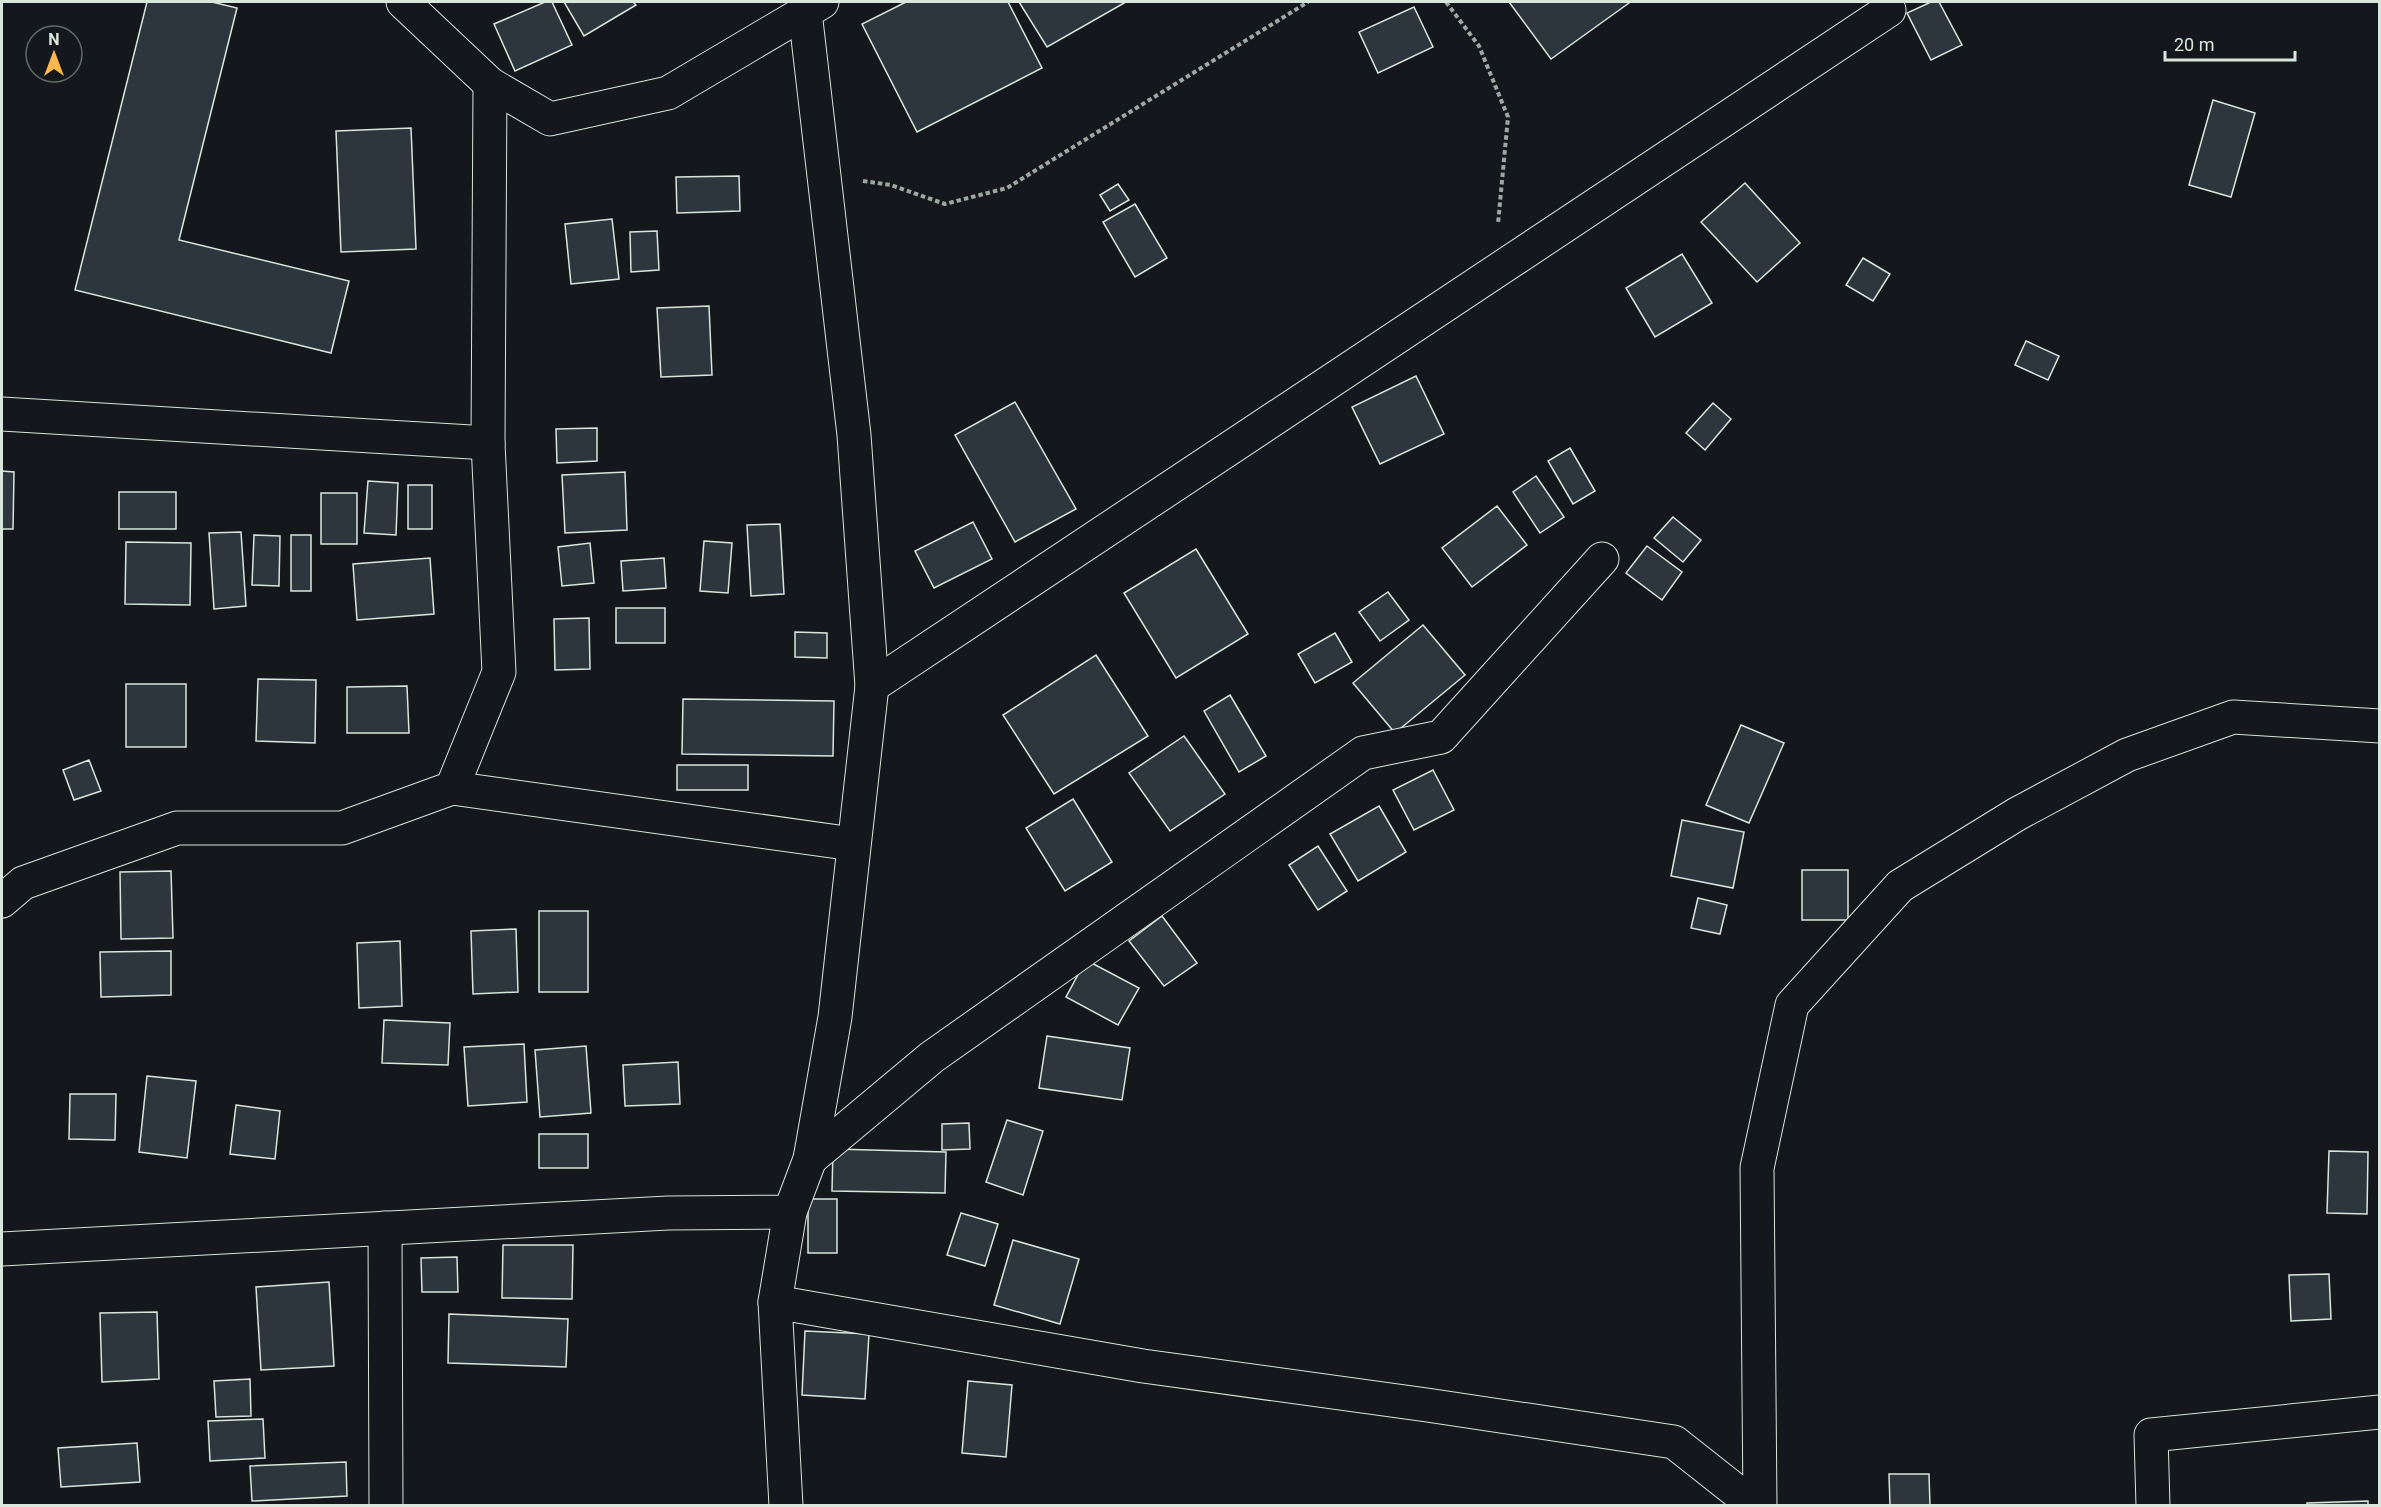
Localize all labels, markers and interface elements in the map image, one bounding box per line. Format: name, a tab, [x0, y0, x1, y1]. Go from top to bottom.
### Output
north arrow	[24, 24, 84, 84]
scale bar	[2165, 24, 2296, 62]
text: N	[48, 30, 60, 49]
text: 20 m	[2174, 34, 2214, 55]

